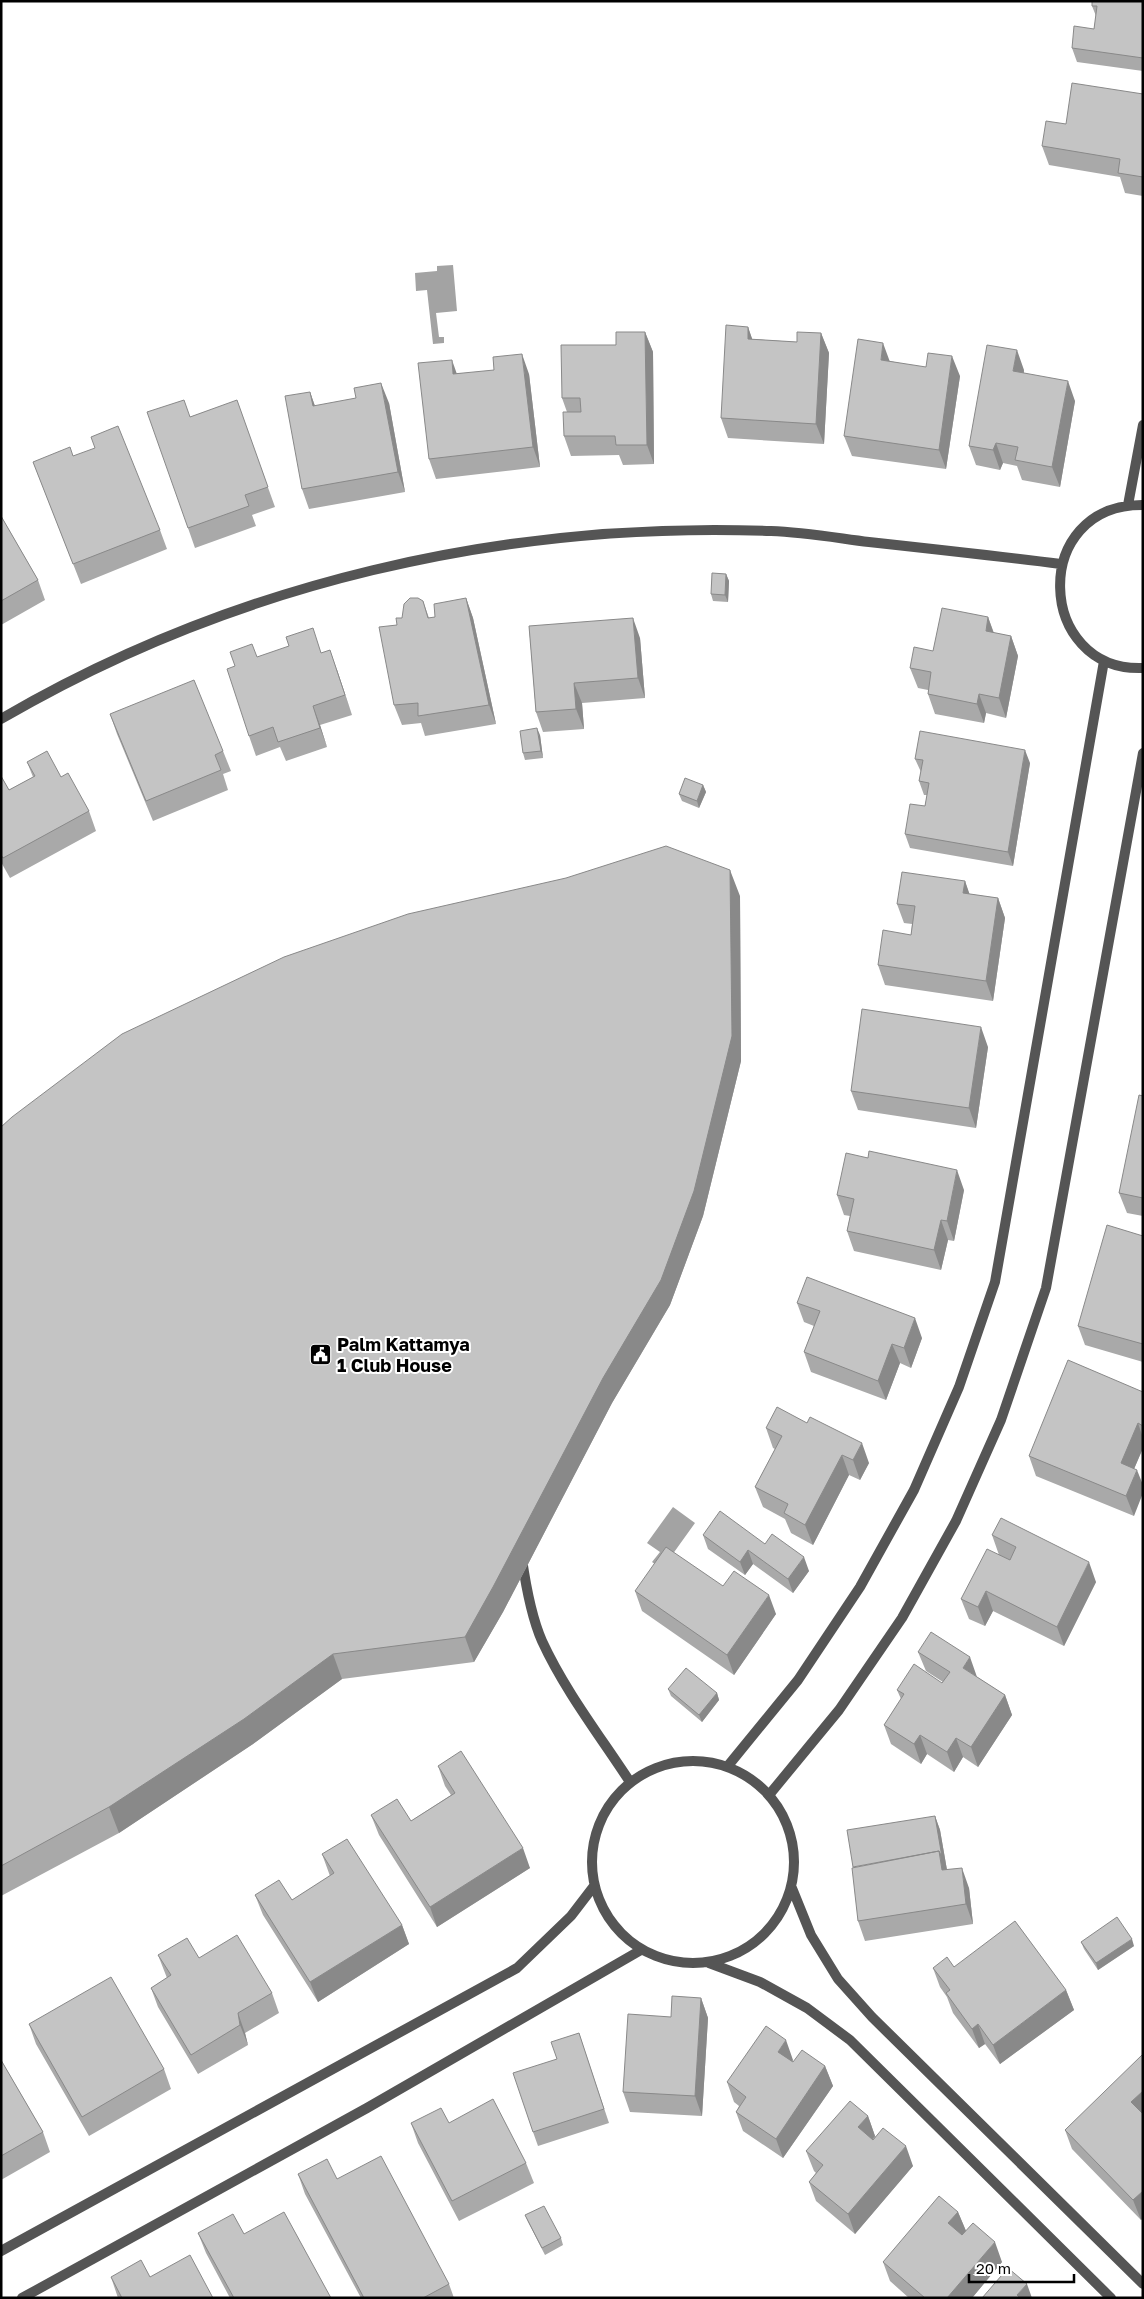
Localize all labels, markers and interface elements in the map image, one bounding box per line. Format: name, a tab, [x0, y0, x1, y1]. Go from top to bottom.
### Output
place label: Palm Kattamya 1 Club House	[337, 1333, 470, 1376]
public building icon: Palm Kattamya 1 Club House	[309, 1342, 333, 1366]
scale bar	[969, 2252, 1074, 2284]
text: 20 m	[976, 2259, 1011, 2277]

